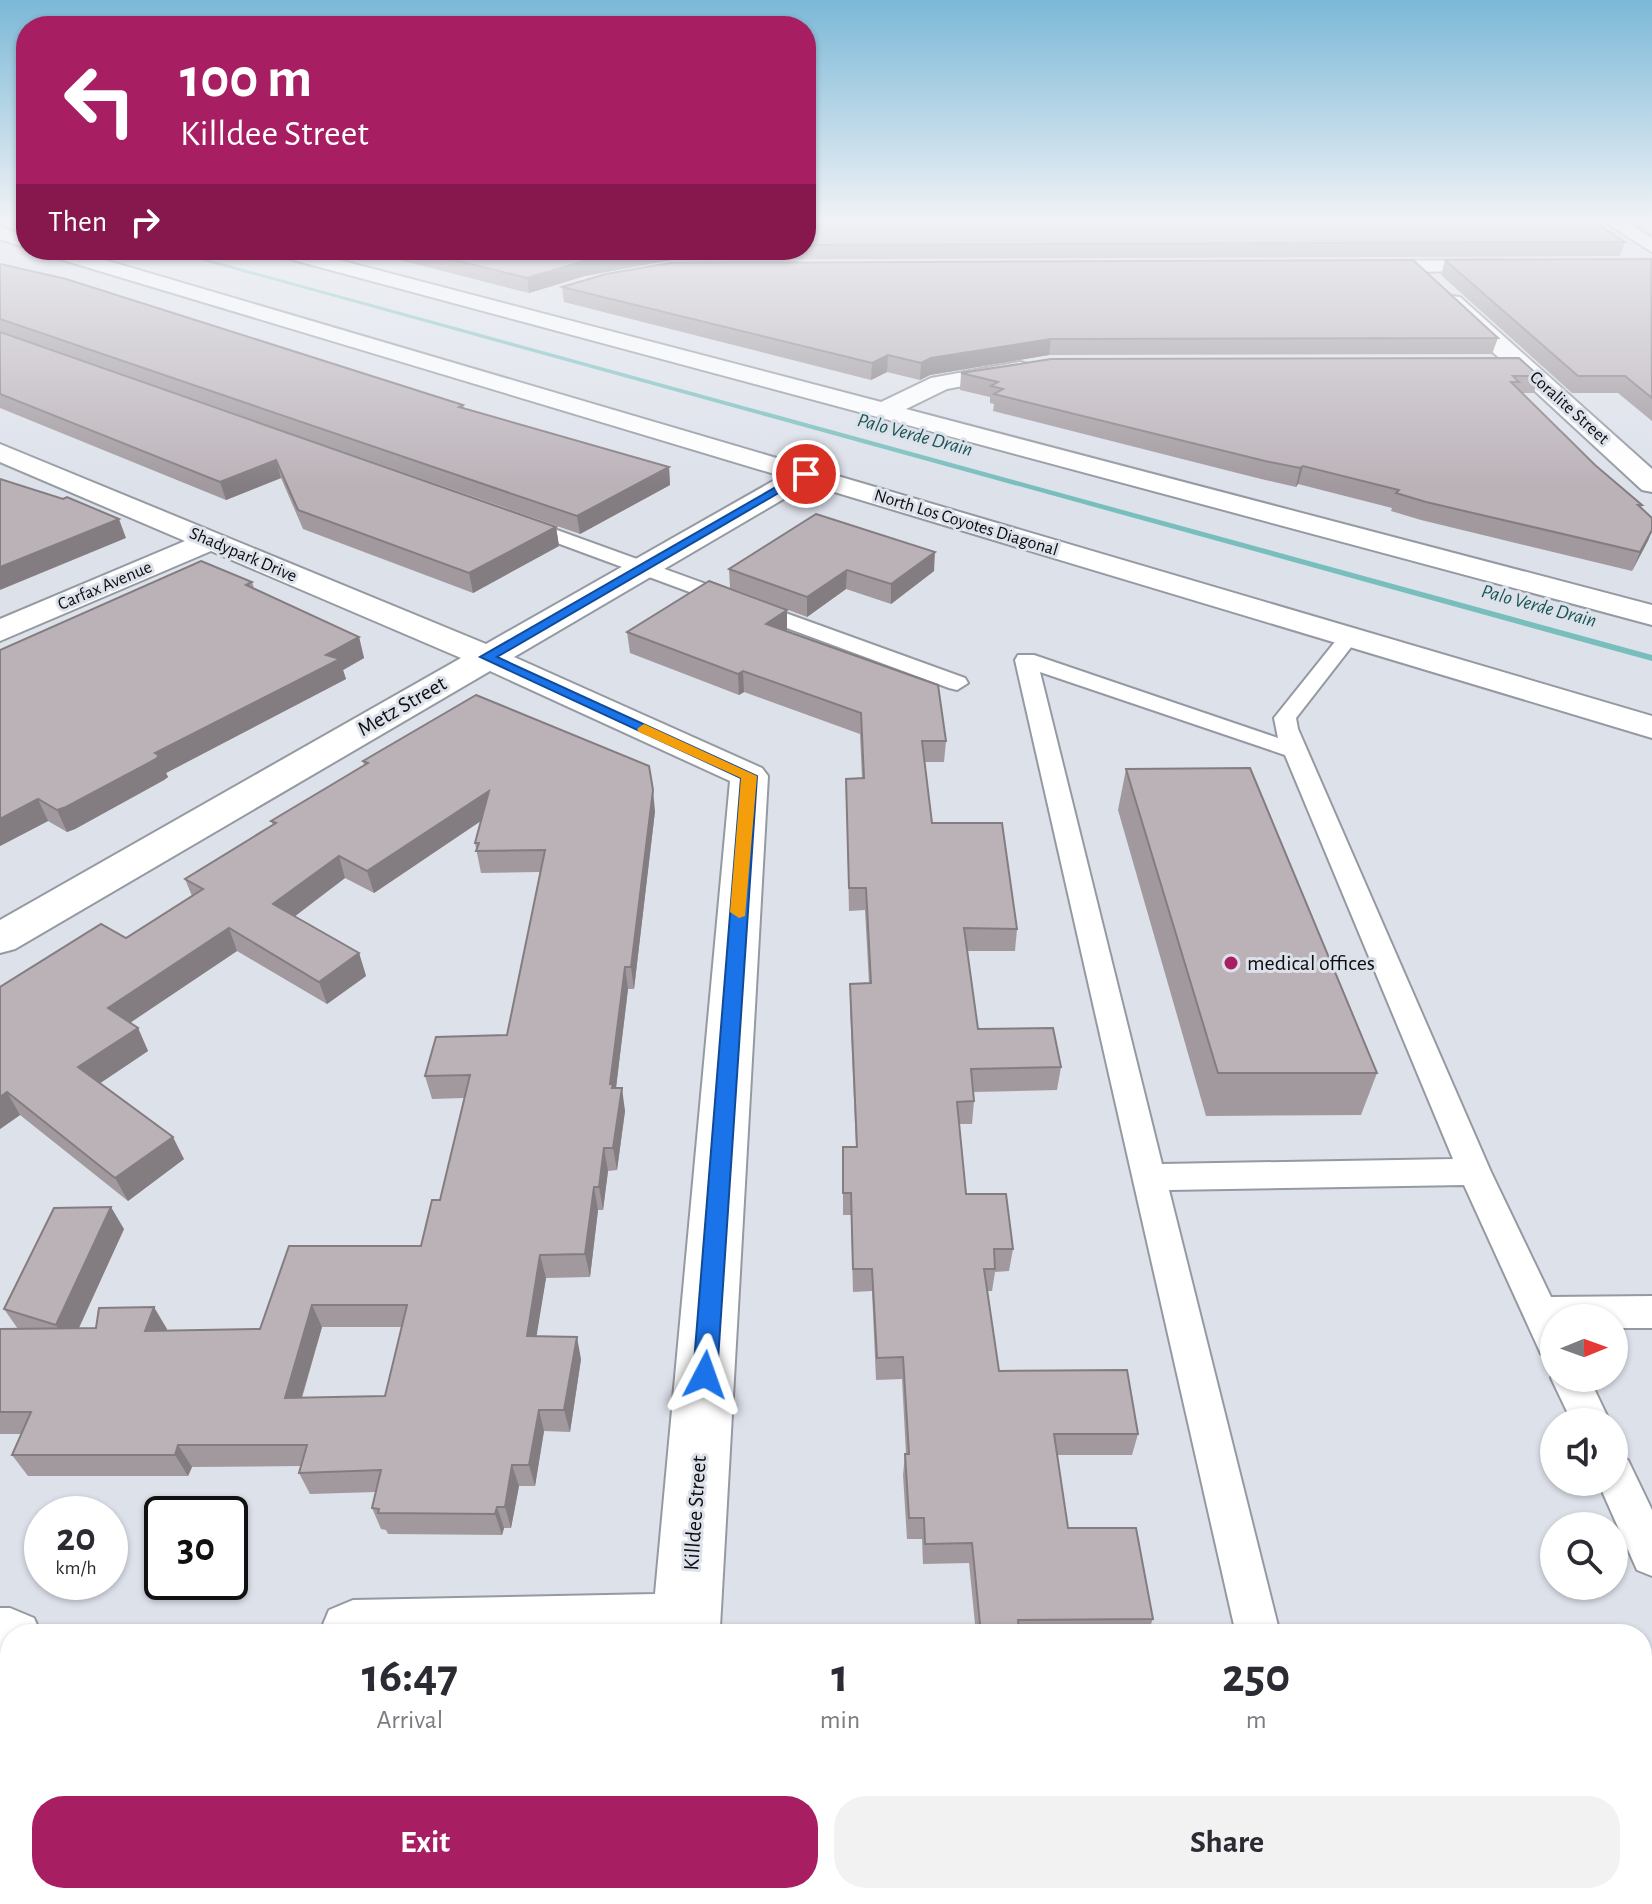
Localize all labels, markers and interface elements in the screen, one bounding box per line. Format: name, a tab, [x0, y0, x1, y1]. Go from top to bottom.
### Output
icon: left	[48, 48, 152, 152]
text: 100 m	[180, 51, 312, 107]
text: Killdee Street	[180, 116, 369, 152]
icon: right	[123, 200, 167, 244]
text: Then	[48, 207, 107, 237]
street label: Coralite Street	[1526, 368, 1612, 448]
water label: Palo Verde Drain	[855, 410, 975, 460]
pin	[772, 440, 840, 508]
icon: arrive	[784, 452, 828, 496]
street label: North Los Coyotes Diagonal	[872, 486, 1060, 560]
street label: Shadypark Drive	[187, 524, 299, 586]
street label: Carfax Avenue	[55, 558, 155, 614]
water label: Palo Verde Drain	[1479, 581, 1599, 631]
street label: Metz Street	[354, 672, 450, 740]
place label: medical offices	[1247, 952, 1375, 974]
marker: medical offices	[1222, 954, 1240, 972]
north arrow	[1540, 1304, 1628, 1392]
map controls	[1540, 1304, 1628, 1600]
position arrow	[663, 1333, 747, 1417]
button: sound	[1540, 1408, 1628, 1496]
street label: Killdee Street	[680, 1455, 710, 1571]
speed limit sign: 30	[144, 1496, 248, 1600]
button: search	[1540, 1512, 1628, 1600]
text: 20	[56, 1518, 96, 1558]
text: km/h	[55, 1558, 97, 1578]
text: 16:47	[362, 1653, 458, 1701]
text: 1	[831, 1653, 849, 1701]
text: 250	[1222, 1653, 1290, 1701]
text: Arrival	[376, 1707, 443, 1733]
text: min	[820, 1707, 860, 1733]
text: m	[1246, 1707, 1267, 1733]
button: Exit	[32, 1796, 818, 1888]
button: Share	[834, 1796, 1620, 1888]

